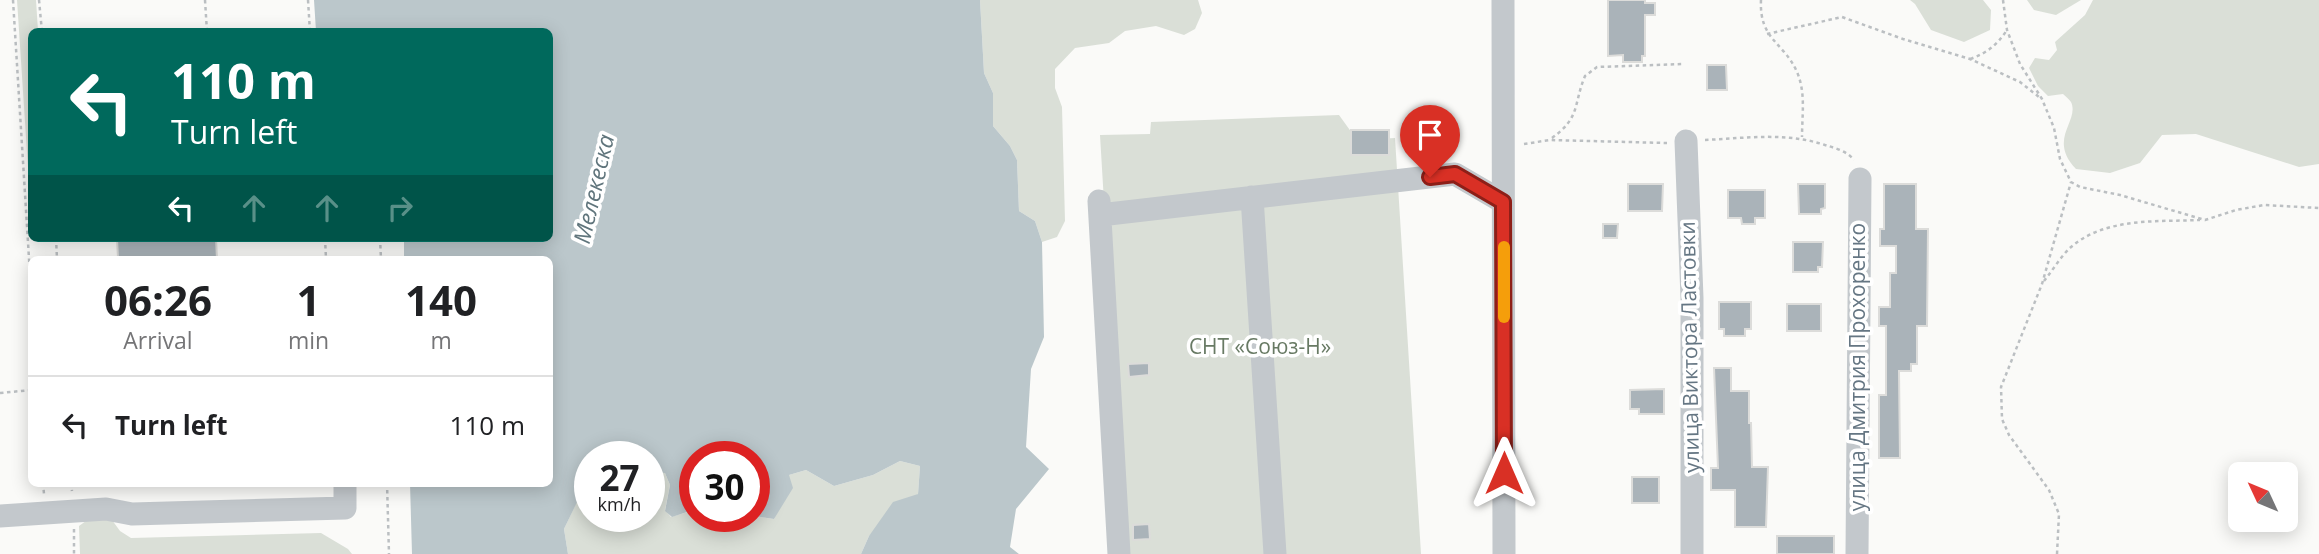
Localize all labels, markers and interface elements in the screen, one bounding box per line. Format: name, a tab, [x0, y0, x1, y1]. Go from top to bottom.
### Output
text: 110 m	[171, 47, 316, 113]
icon: left	[56, 56, 147, 147]
pin	[1400, 105, 1460, 177]
text: Turn left	[171, 110, 297, 153]
icon: arrive	[1411, 116, 1449, 154]
water label: Мелекеска	[565, 131, 621, 247]
icon: left	[162, 189, 200, 227]
icon: ahead	[235, 189, 273, 227]
icon: ahead	[308, 189, 346, 227]
icon: right	[381, 189, 419, 227]
street label: улица Виктора Ластовки	[1673, 221, 1705, 473]
street label: улица Дмитрия Прохоренко	[1843, 223, 1871, 511]
text: 06:26	[104, 271, 212, 328]
text: 1	[296, 271, 321, 328]
text: 140	[405, 271, 477, 328]
text: Arrival	[123, 324, 193, 356]
text: min	[288, 324, 329, 356]
text: m	[430, 324, 452, 356]
park label: СНТ «Союз-Н»	[1189, 332, 1331, 360]
icon: left	[56, 406, 94, 444]
text: Turn left	[115, 407, 227, 443]
text: 110 m	[450, 407, 525, 443]
position arrow	[1467, 436, 1541, 510]
speed limit sign: 30	[679, 441, 770, 532]
text: 27	[599, 454, 640, 501]
north arrow	[2228, 462, 2298, 532]
map controls	[2228, 462, 2298, 532]
text: km/h	[598, 492, 641, 516]

